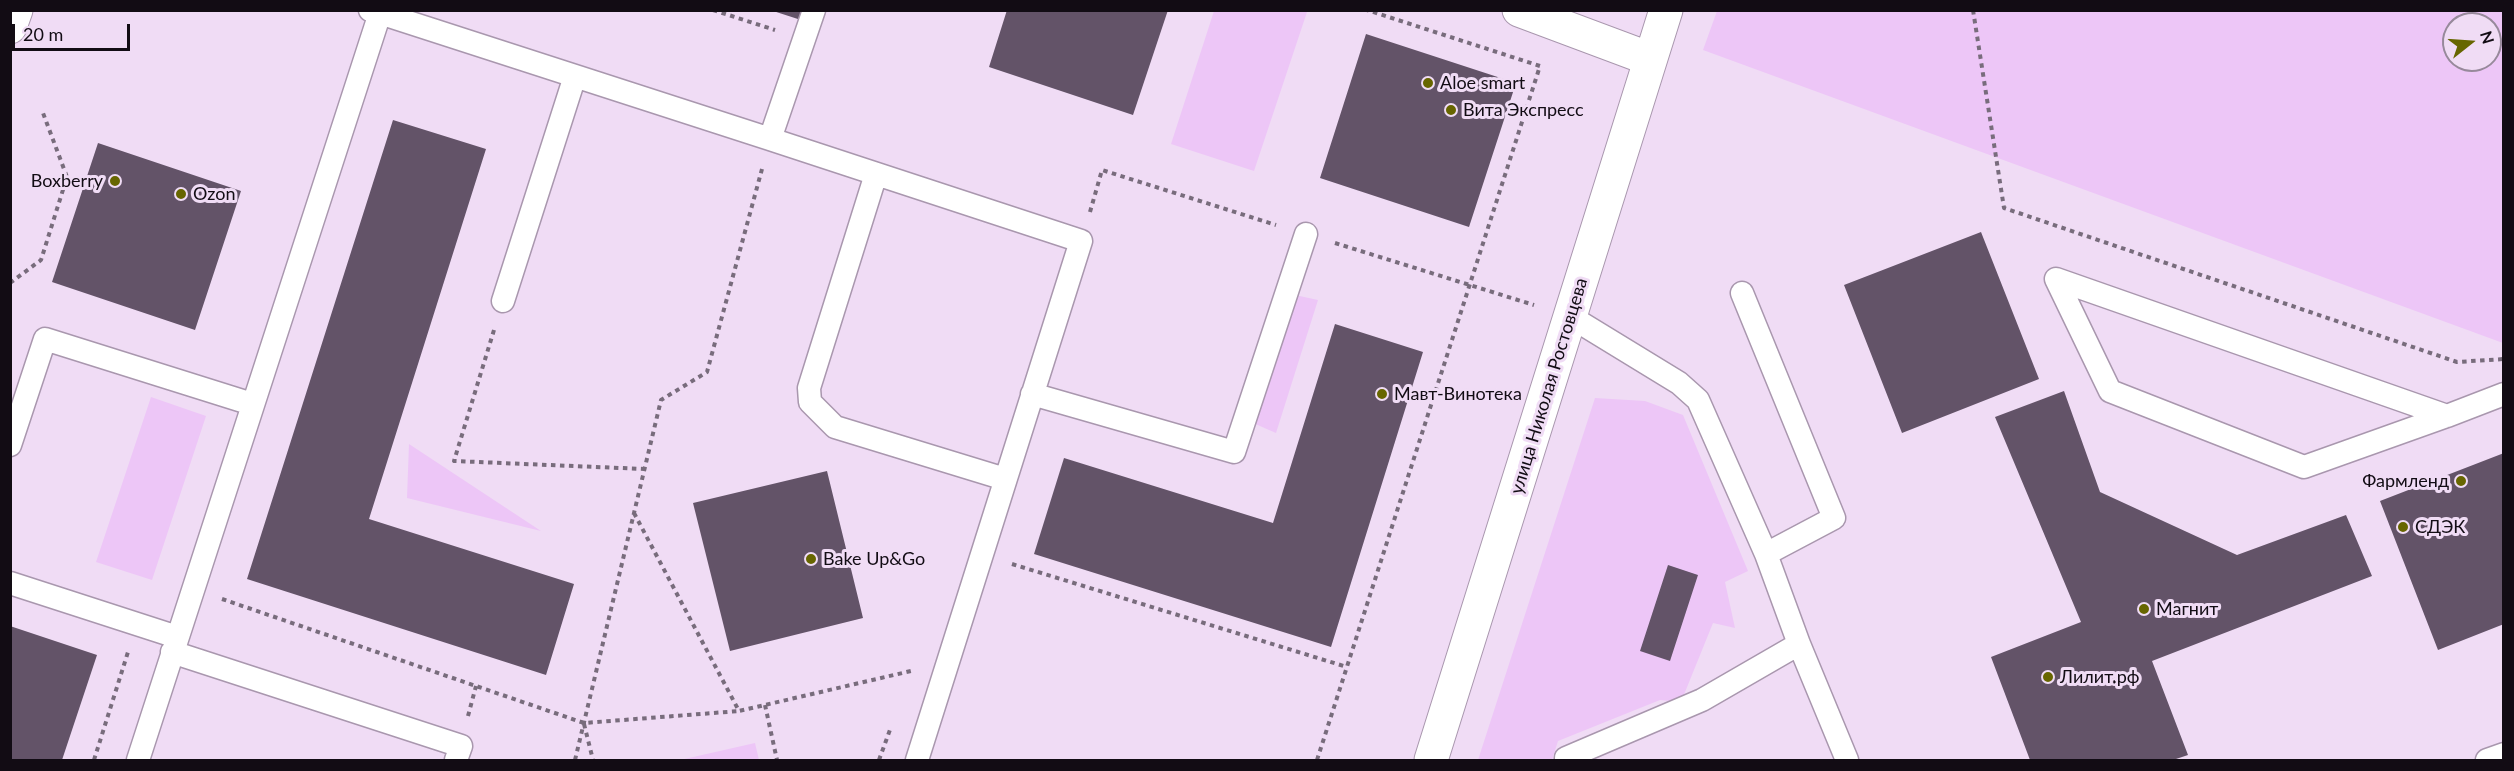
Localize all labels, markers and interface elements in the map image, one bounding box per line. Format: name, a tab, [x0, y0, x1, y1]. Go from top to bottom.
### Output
scale bar	[15, 12, 134, 50]
north arrow	[2442, 12, 2502, 72]
text: 20 m	[23, 23, 63, 45]
text: N	[2477, 28, 2499, 46]
place label: Aloe smart	[1440, 72, 1525, 94]
marker: Aloe smart	[1421, 76, 1435, 90]
place label: Вита Экспресс	[1463, 99, 1584, 121]
marker: Вита Экспресс	[1444, 103, 1458, 117]
place label: Boxberry	[31, 170, 103, 192]
marker: Boxberry	[108, 174, 122, 188]
place label: Ozon	[193, 183, 235, 205]
marker: Ozon	[174, 187, 188, 201]
street label: улица Николая Ростовцева	[1506, 275, 1592, 497]
place label: Мавт-Винотека	[1394, 383, 1522, 405]
marker: Мавт-Винотека	[1375, 387, 1389, 401]
place label: Фармленд	[2362, 470, 2449, 492]
marker: Фармленд	[2454, 474, 2468, 488]
place label: СДЭК	[2415, 516, 2465, 538]
marker: СДЭК	[2396, 520, 2410, 534]
place label: Bake Up&Go	[823, 548, 925, 570]
marker: Bake Up&Go	[804, 552, 818, 566]
place label: Магнит	[2156, 598, 2218, 620]
marker: Магнит	[2137, 602, 2151, 616]
place label: Лилит.рф	[2060, 666, 2140, 688]
marker: Лилит.рф	[2041, 670, 2055, 684]

